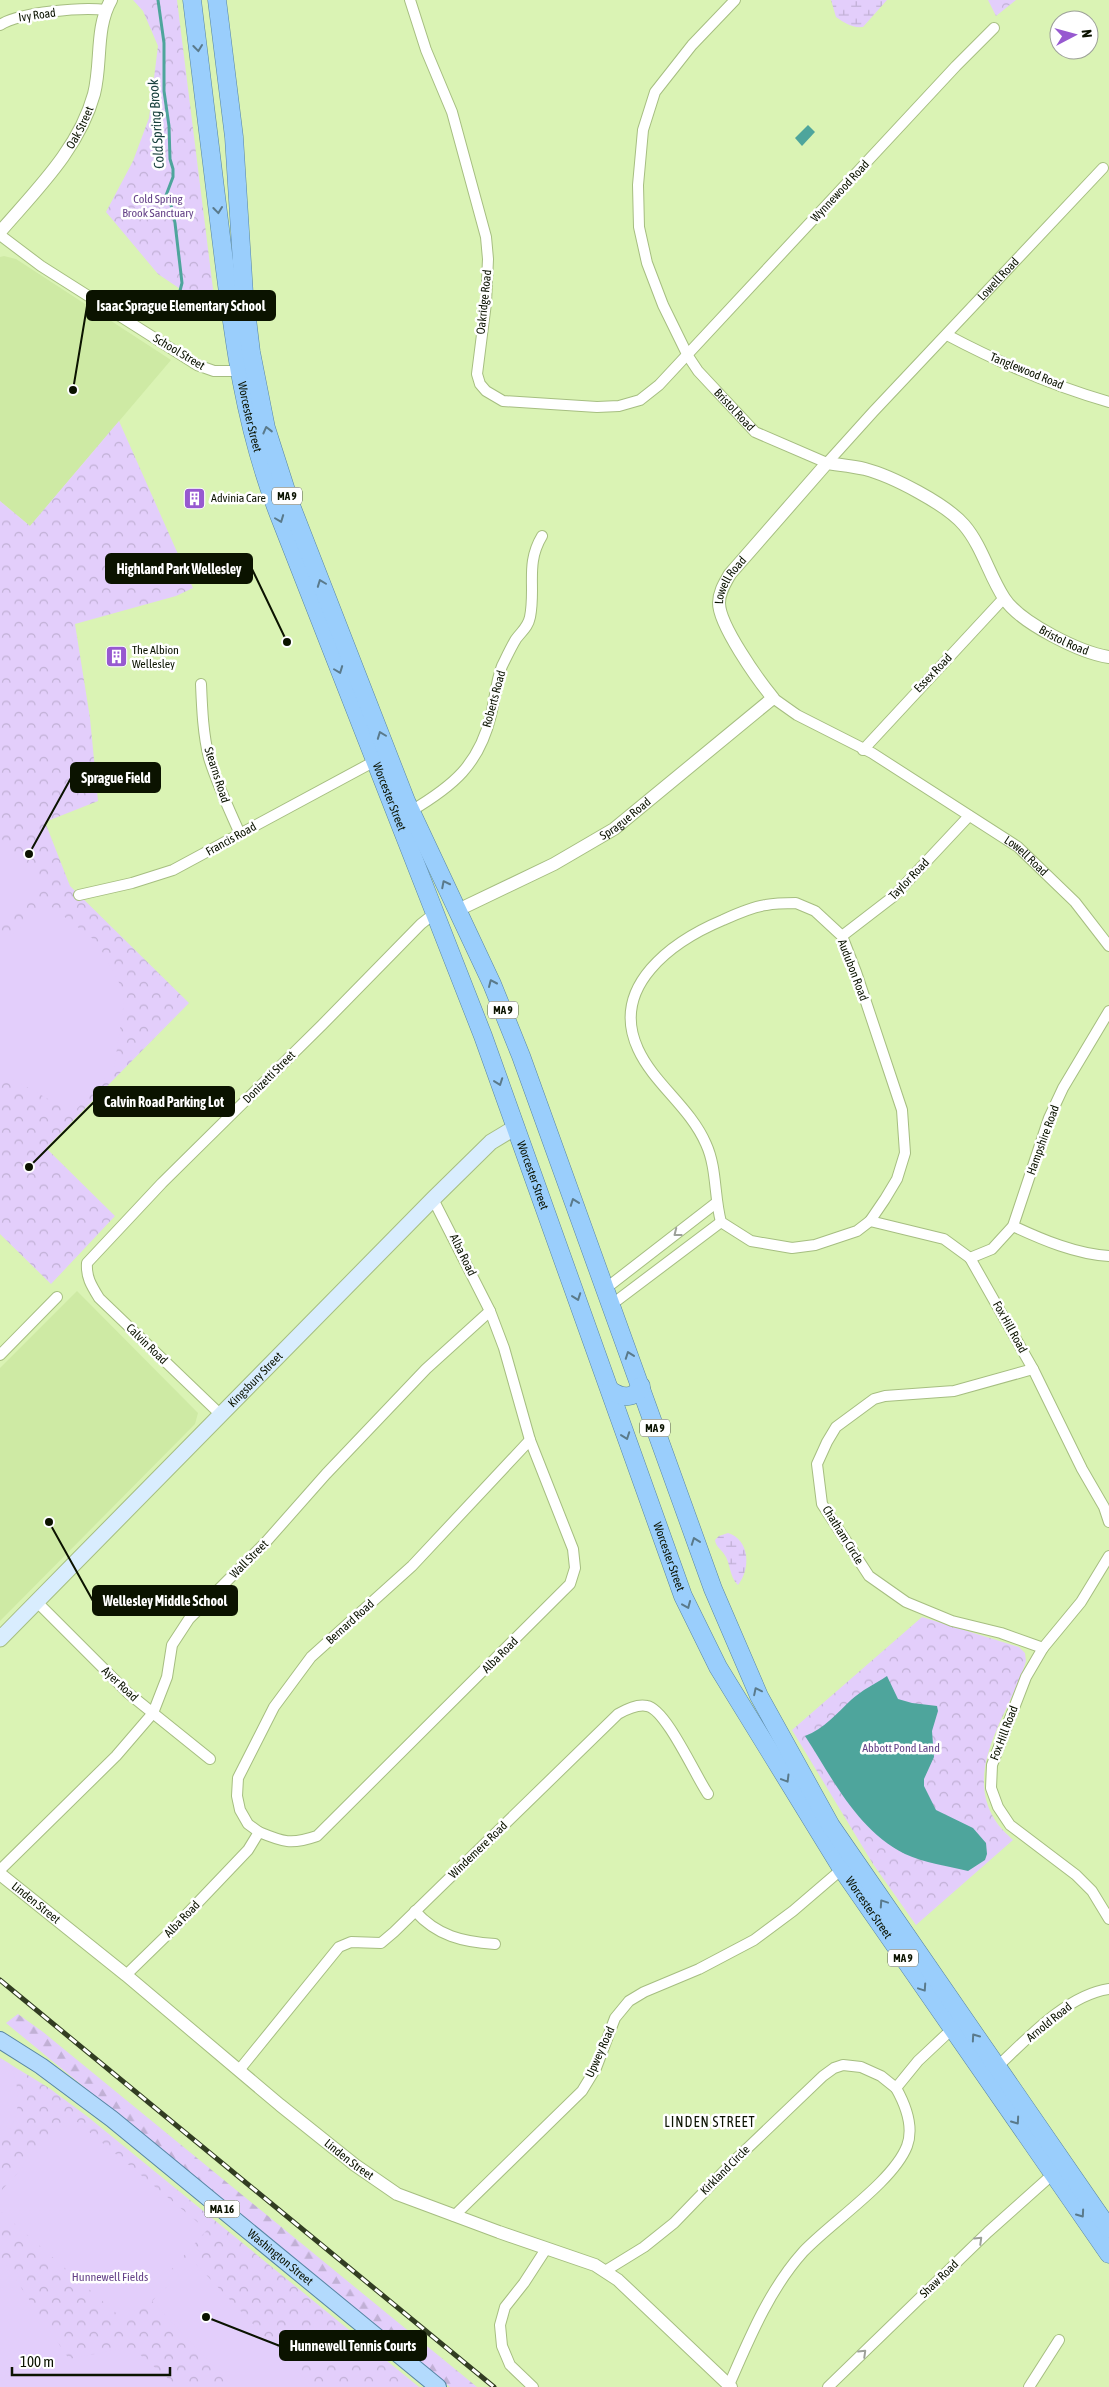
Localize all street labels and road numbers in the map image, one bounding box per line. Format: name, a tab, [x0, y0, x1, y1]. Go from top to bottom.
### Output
street label: Ivy Road	[17, 5, 57, 25]
street label: Oak Street	[63, 104, 97, 152]
street label: Wynnewood Road	[808, 157, 872, 225]
street label: Lowell Road	[975, 255, 1022, 303]
street label: Oakridge Road	[474, 269, 494, 335]
street label: School Street	[151, 331, 208, 373]
street label: Tanglewood Road	[988, 350, 1066, 392]
street label: Worcester Street	[235, 380, 265, 454]
street label: Bristol Road	[711, 386, 758, 434]
road number: MA 9	[272, 488, 302, 504]
street label: Lowell Road	[712, 553, 749, 604]
street label: Bristol Road	[1037, 623, 1091, 658]
street label: Essex Road	[911, 651, 955, 695]
street label: Roberts Road	[480, 669, 508, 729]
street label: Stearns Road	[201, 745, 233, 805]
street label: Worcester Street	[370, 761, 409, 833]
street label: Sprague Road	[597, 795, 654, 843]
street label: Francis Road	[203, 819, 259, 859]
street label: Lowell Road	[1002, 833, 1051, 879]
street label: Taylor Road	[886, 856, 932, 902]
street label: Audubon Road	[835, 937, 871, 1003]
road number: MA 9	[488, 1002, 518, 1018]
street label: Donizetti Street	[240, 1048, 298, 1106]
street label: Hampshire Road	[1024, 1103, 1062, 1177]
street label: Worcester Street	[514, 1139, 552, 1212]
street label: Alba Road	[447, 1232, 479, 1278]
street label: Fox Hill Road	[990, 1299, 1030, 1355]
street label: Calvin Road	[123, 1321, 171, 1367]
street label: Kingsbury Street	[225, 1349, 286, 1410]
road number: MA 9	[640, 1420, 670, 1436]
street label: Chatham Circle	[819, 1503, 867, 1567]
street label: Worcester Street	[650, 1520, 688, 1593]
street label: Wall Street	[227, 1537, 271, 1581]
street label: Bernard Road	[323, 1597, 377, 1647]
street label: Alba Road	[479, 1634, 521, 1676]
street label: Ayer Road	[99, 1664, 141, 1704]
street label: Fox Hill Road	[987, 1704, 1021, 1762]
street label: Windemere Road	[446, 1819, 510, 1881]
street label: Worcester Street	[843, 1874, 895, 1942]
street label: Linden Street	[9, 1879, 63, 1927]
street label: Alba Road	[161, 1898, 203, 1940]
road number: MA 9	[888, 1950, 918, 1966]
street label: Arnold Road	[1024, 2000, 1074, 2044]
street label: Upwey Road	[583, 2024, 617, 2080]
street label: Linden Street	[322, 2136, 377, 2183]
street label: Kirkland Circle	[697, 2142, 753, 2198]
road number: MA 16	[204, 2200, 240, 2218]
street label: Washington Street	[245, 2226, 316, 2289]
street label: Shaw Road	[917, 2257, 961, 2301]

